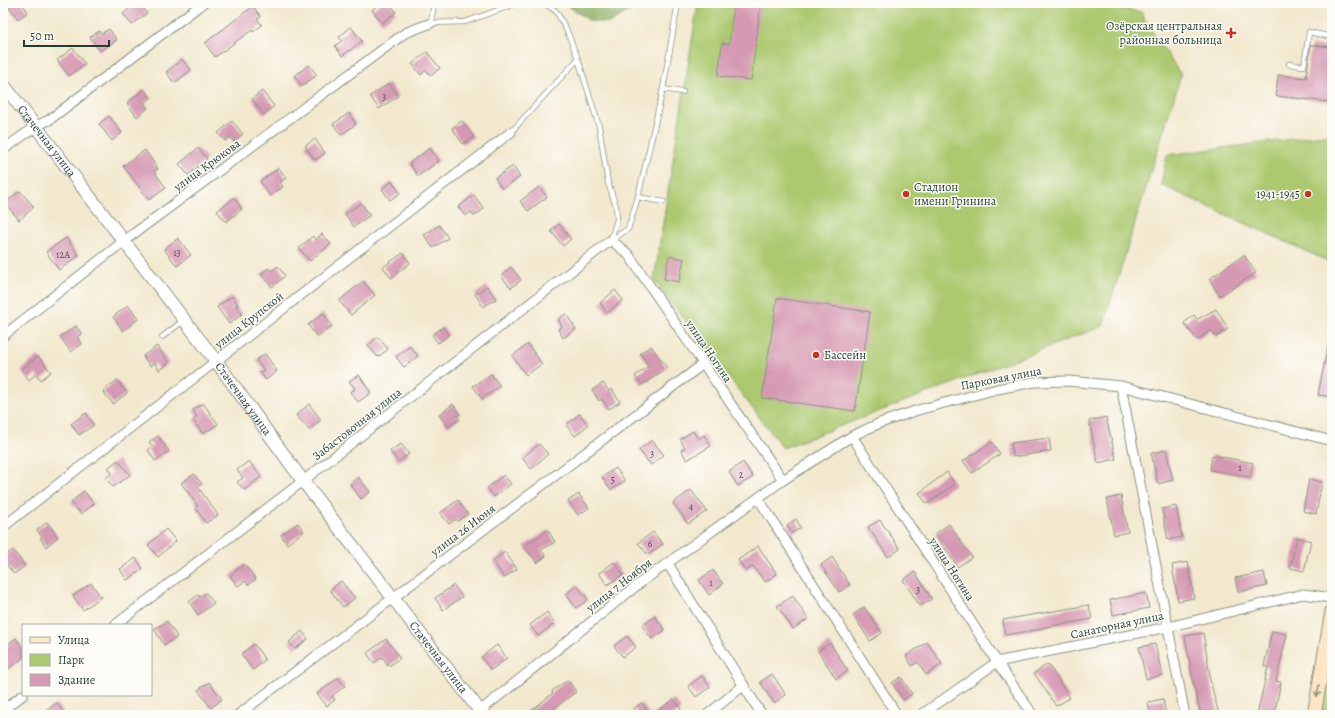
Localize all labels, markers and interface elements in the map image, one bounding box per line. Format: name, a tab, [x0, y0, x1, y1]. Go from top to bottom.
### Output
place label: Озёрская центральная районная больница	[1106, 18, 1222, 48]
scale bar	[24, 22, 109, 48]
marker: Озёрская центральная районная больница	[1225, 27, 1237, 39]
text: 50 m	[30, 28, 54, 44]
house number: 3	[382, 90, 386, 103]
street label: Стачечная улица	[14, 102, 80, 181]
street label: улица Крюкова	[170, 135, 244, 195]
place label: Стадион имени Гринина	[914, 179, 997, 209]
place label: 1941-1945	[1256, 186, 1300, 202]
marker: Стадион имени Гринина	[901, 189, 911, 199]
marker: 1941-1945	[1303, 189, 1313, 199]
house number: 13	[173, 246, 181, 259]
house number: 12А	[56, 248, 70, 261]
street label: улица Крупской	[211, 288, 287, 352]
street label: улица Ногина	[682, 316, 736, 386]
place label: Бассейн	[824, 347, 866, 363]
marker: Бассейн	[811, 350, 821, 360]
street label: Стачечная улица	[211, 359, 276, 439]
street label: Парковая улица	[959, 362, 1043, 394]
street label: Забастовочная улица	[309, 384, 405, 464]
house number: 3	[650, 447, 654, 460]
house number: 1	[1238, 461, 1242, 474]
house number: 2	[739, 468, 744, 481]
house number: 5	[611, 473, 615, 486]
street label: улица 26 Июня	[427, 500, 499, 560]
house number: 4	[689, 500, 694, 513]
street label: улица Ногина	[925, 533, 979, 604]
house number: 6	[648, 537, 653, 550]
street label: улица 7 Ноября	[582, 554, 655, 616]
house number: 1	[709, 576, 713, 589]
house number: 3	[916, 583, 920, 596]
street label: Санаторная улица	[1069, 607, 1165, 643]
street label: Стачечная улица	[406, 618, 472, 697]
legend	[22, 624, 152, 696]
text: Улица	[58, 632, 90, 648]
text: Парк	[58, 652, 84, 668]
text: Здание	[58, 672, 95, 688]
one-way arrow	[1314, 684, 1322, 697]

